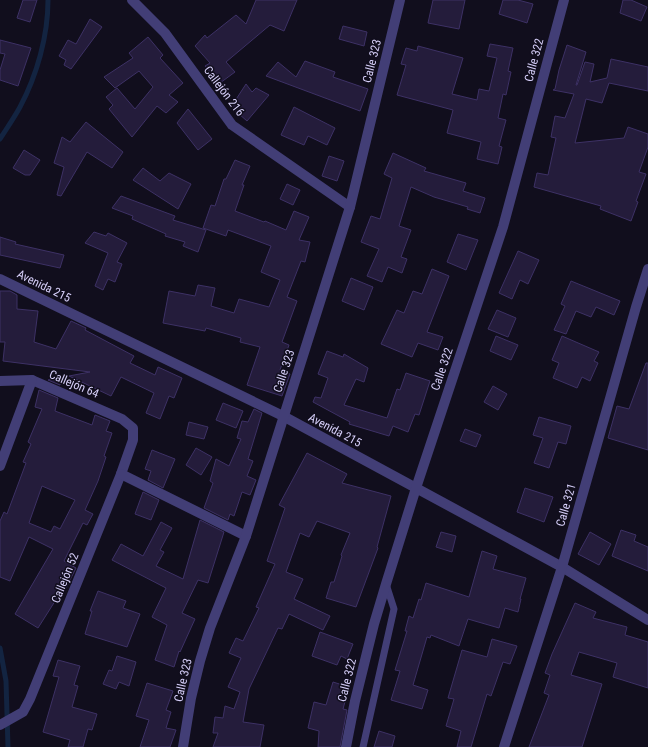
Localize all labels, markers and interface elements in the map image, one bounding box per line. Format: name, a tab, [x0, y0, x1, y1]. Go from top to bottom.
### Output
street label: Calle 322	[522, 37, 547, 83]
street label: Calle 323	[360, 38, 384, 84]
street label: Callejón 216	[201, 63, 247, 119]
street label: Avenida 215	[15, 267, 73, 305]
street label: Calle 322	[428, 346, 456, 392]
street label: Calle 323	[271, 348, 298, 394]
street label: Callejón 64	[47, 367, 101, 401]
street label: Avenida 215	[306, 410, 364, 450]
street label: Calle 321	[553, 482, 579, 528]
street label: Callejón 52	[49, 551, 81, 605]
street label: Calle 323	[171, 657, 195, 703]
street label: Calle 322	[335, 657, 359, 703]

